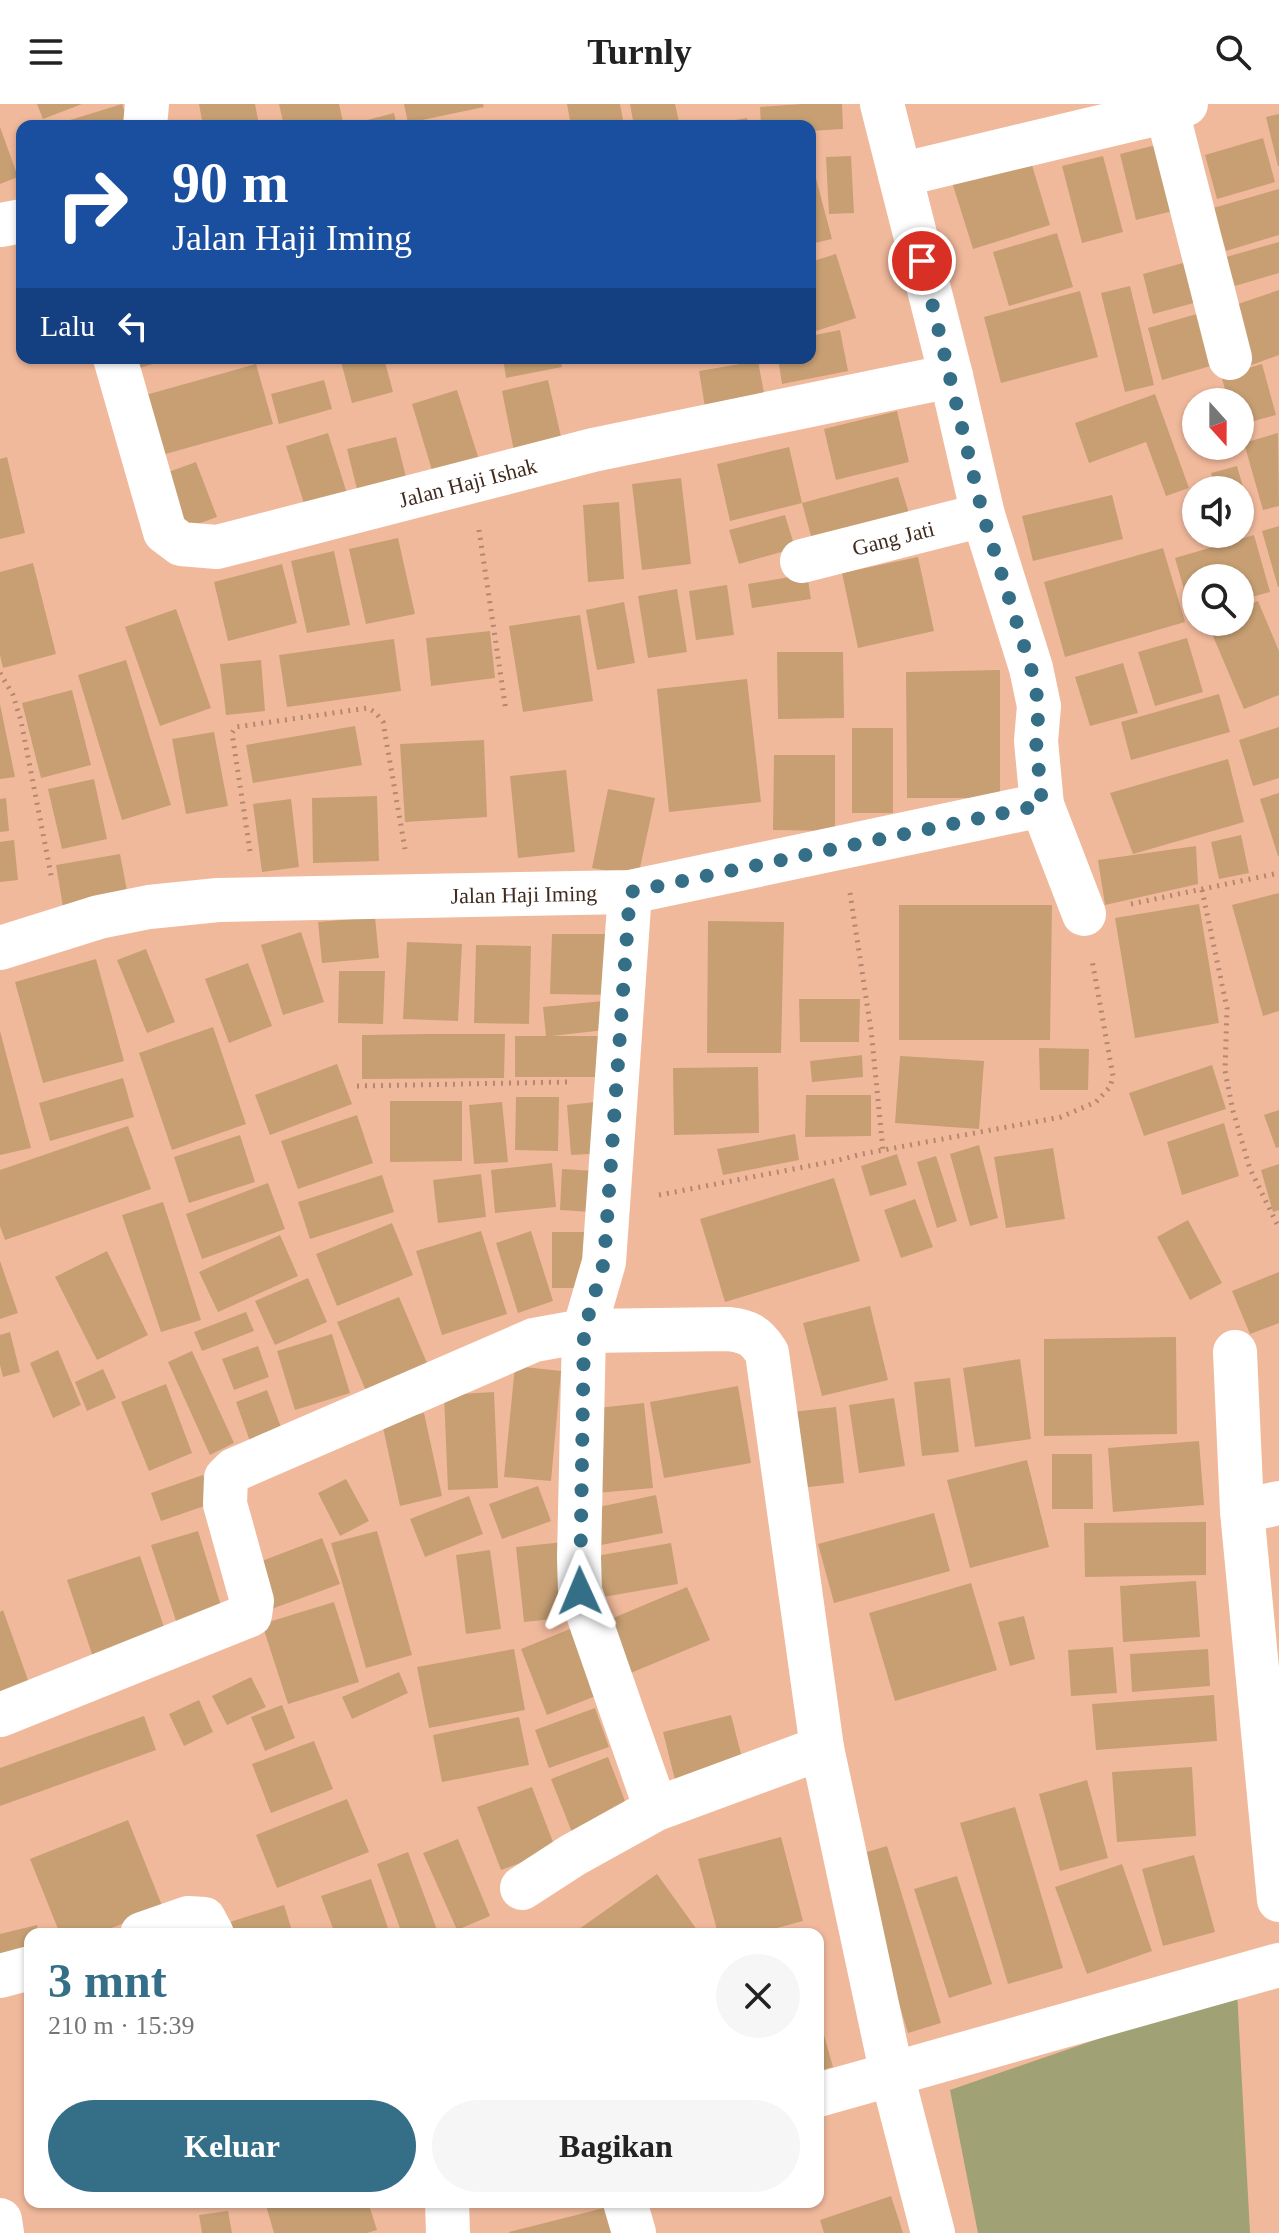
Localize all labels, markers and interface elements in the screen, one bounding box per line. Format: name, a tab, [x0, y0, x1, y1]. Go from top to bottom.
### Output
icon: menu	[24, 30, 68, 74]
icon: search	[1211, 30, 1255, 74]
text: Turnly	[587, 32, 692, 72]
icon: right	[40, 152, 144, 256]
text: 90 m	[172, 152, 289, 214]
text: Jalan Haji Iming	[172, 218, 412, 258]
pin	[888, 227, 956, 295]
icon: arrive	[900, 239, 944, 283]
icon: left	[111, 304, 155, 348]
text: Lalu	[40, 309, 95, 342]
north arrow	[1182, 388, 1254, 460]
map controls	[1182, 388, 1254, 636]
street label: Jalan Haji Ishak	[396, 453, 539, 512]
button: sound	[1182, 476, 1254, 548]
street label: Gang Jati	[849, 515, 937, 560]
button: search	[1182, 564, 1254, 636]
street label: Jalan Haji Iming	[450, 880, 597, 908]
position arrow	[538, 1549, 622, 1633]
text: 3 mnt	[48, 1954, 167, 2007]
button: close	[716, 1954, 800, 2038]
text: 210 m · 15:39	[48, 2011, 195, 2040]
button: Keluar	[48, 2100, 416, 2192]
button: Bagikan	[432, 2100, 800, 2192]

